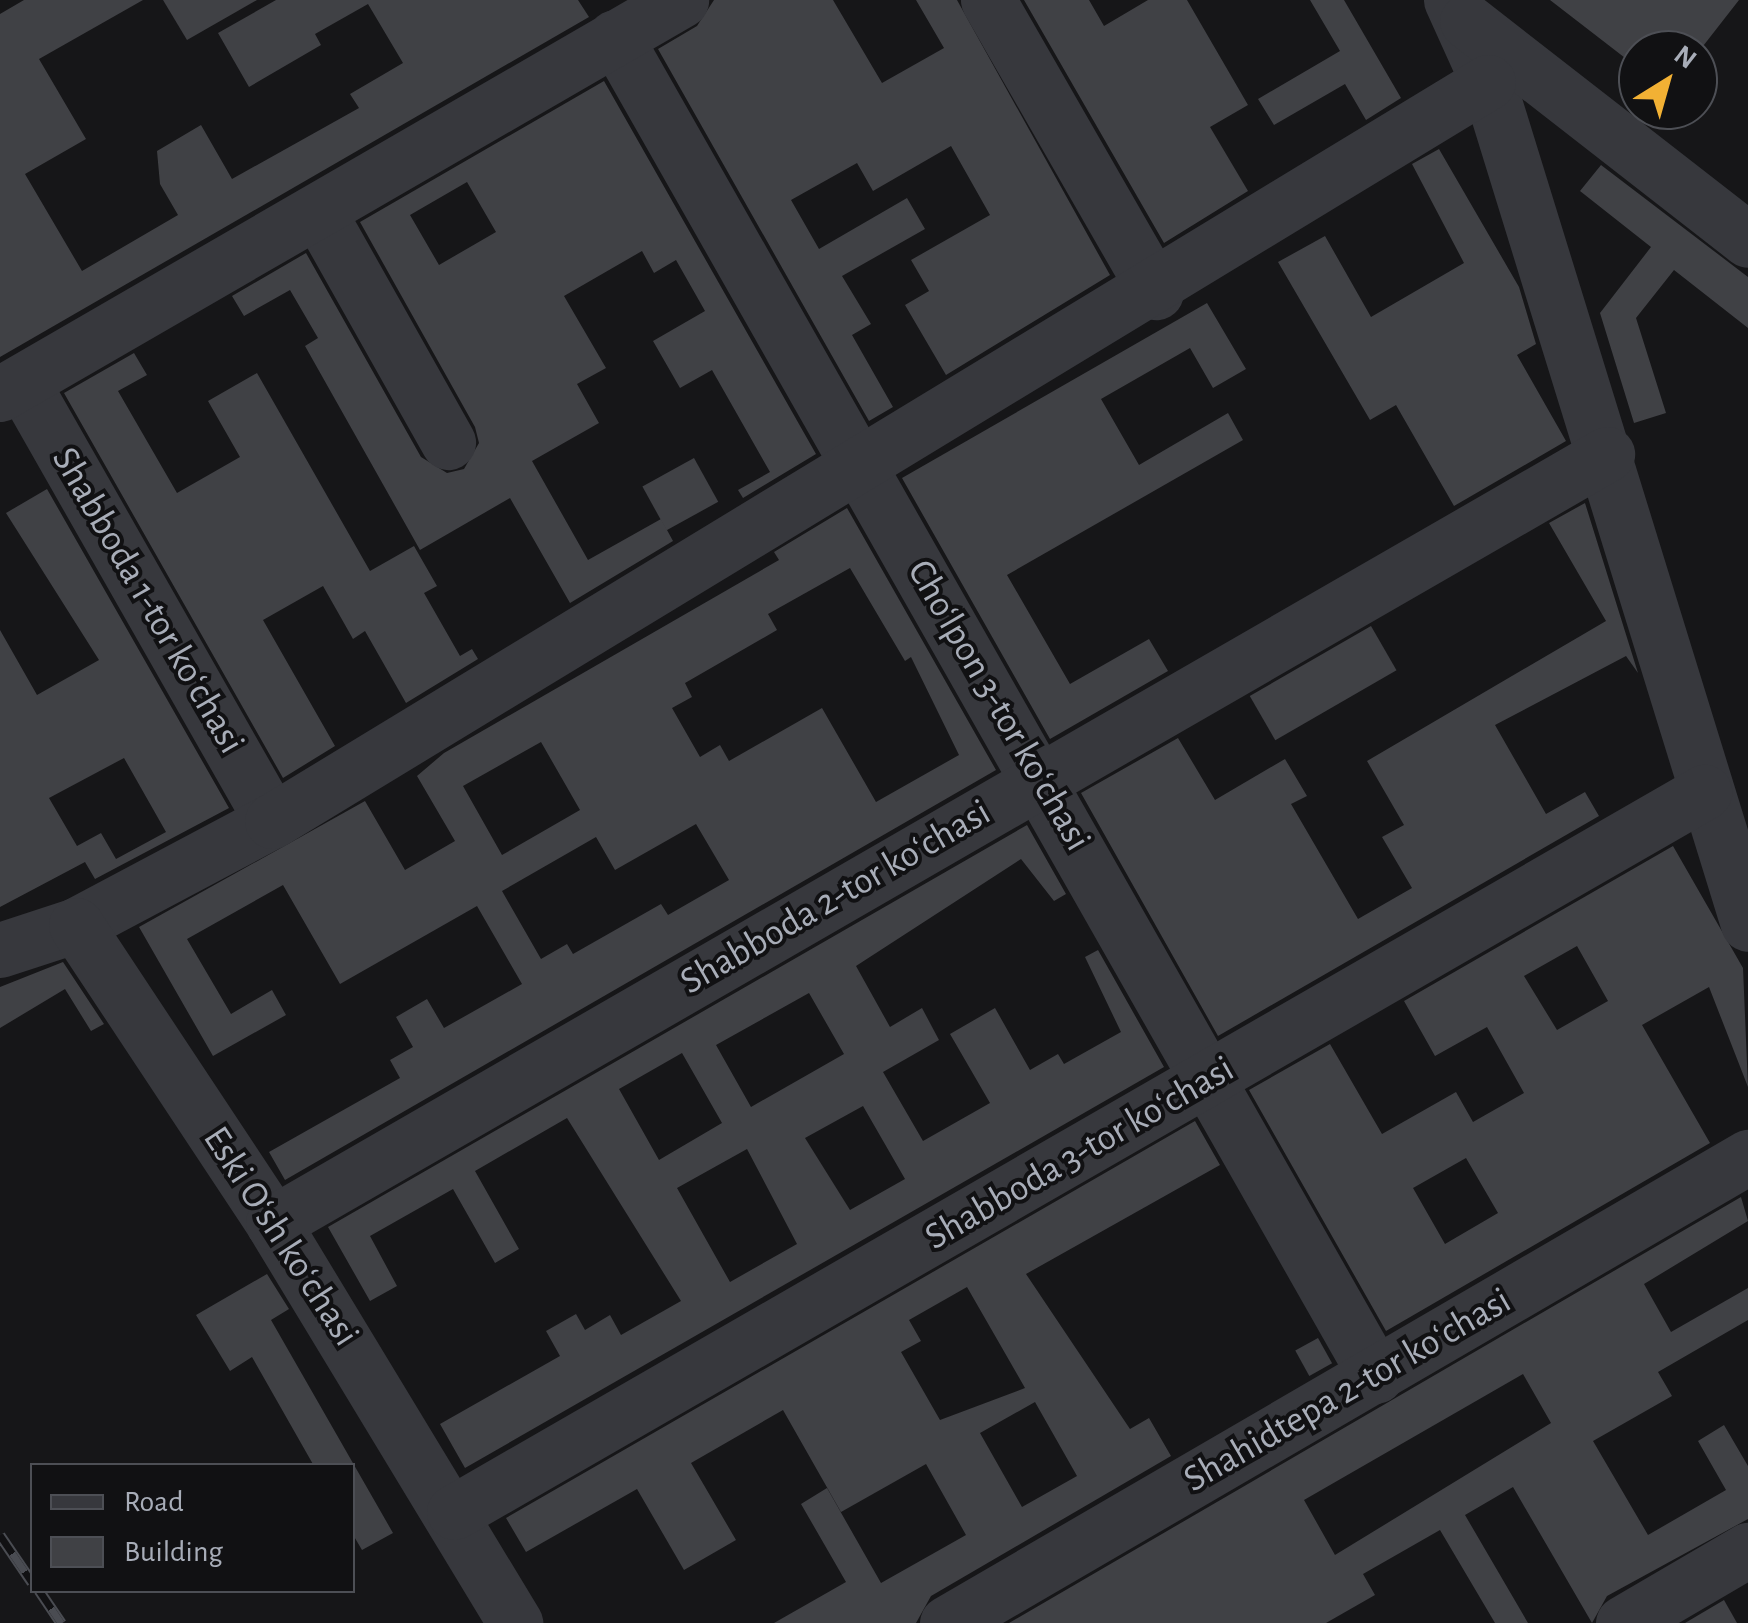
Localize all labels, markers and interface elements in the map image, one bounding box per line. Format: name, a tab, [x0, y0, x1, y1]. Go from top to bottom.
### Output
north arrow	[1618, 30, 1718, 130]
text: N	[1669, 41, 1701, 75]
street label: Shabboda 1-tor koʻchasi	[41, 440, 253, 762]
street label: Cho‘lpon 3-tor koʻchasi	[896, 553, 1100, 859]
street label: Shabboda 2-tor koʻchasi	[673, 791, 999, 1005]
street label: Shabboda 3-tor koʻchasi	[918, 1047, 1242, 1261]
street label: Eski Oʻsh koʻchasi	[192, 1119, 368, 1355]
street label: Shahidtepa 2-tor koʻchasi	[1176, 1279, 1520, 1503]
legend	[30, 1463, 355, 1593]
text: Road	[124, 1487, 184, 1517]
text: Building	[124, 1537, 223, 1567]

